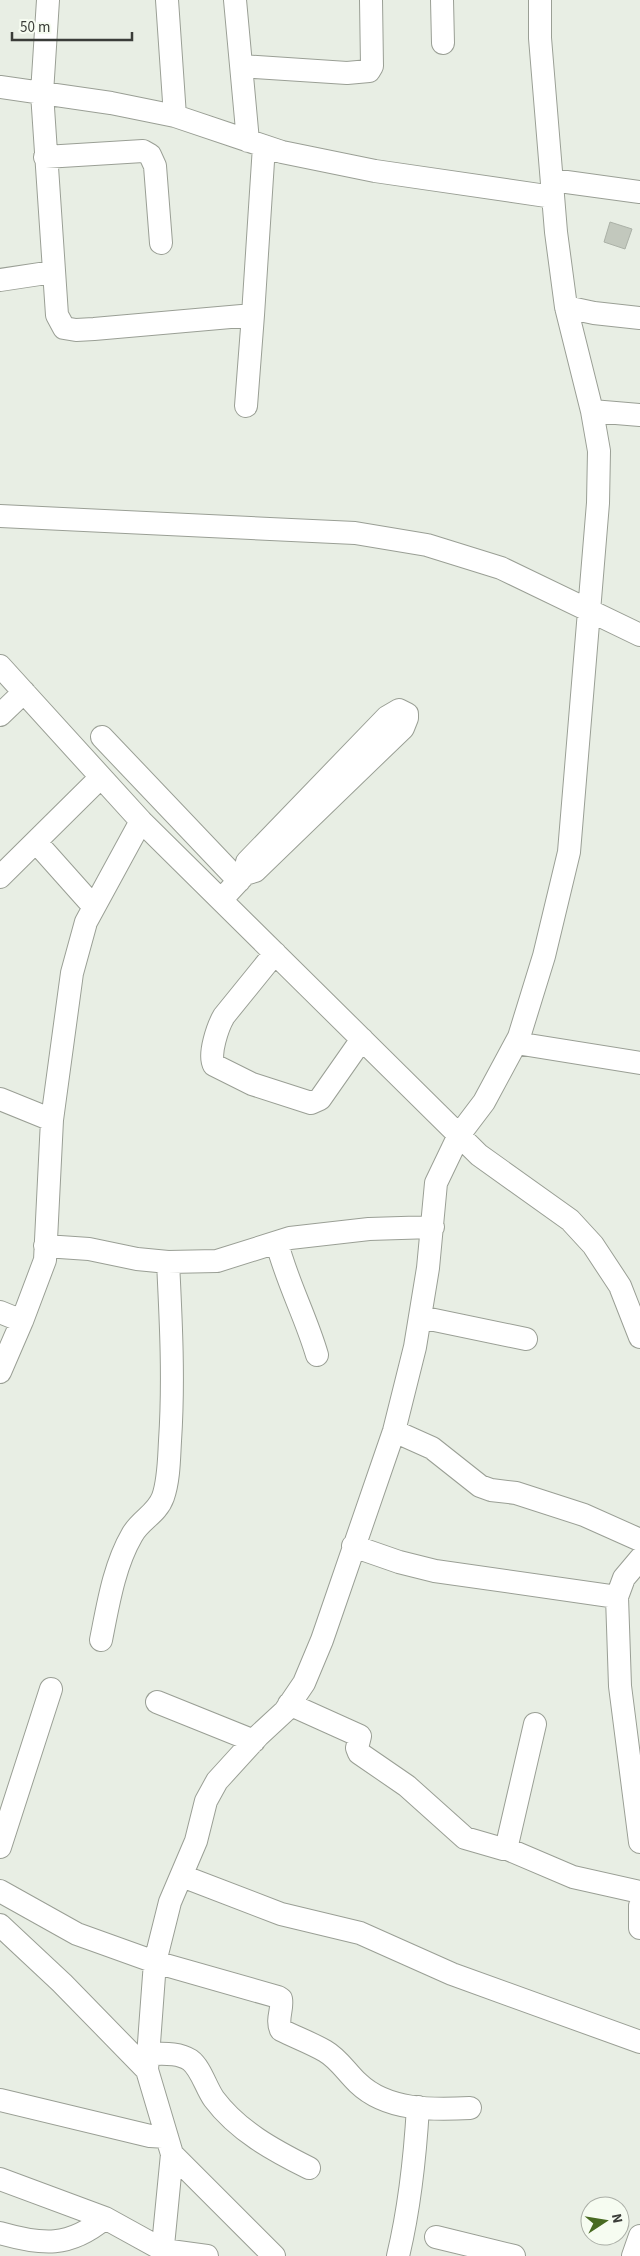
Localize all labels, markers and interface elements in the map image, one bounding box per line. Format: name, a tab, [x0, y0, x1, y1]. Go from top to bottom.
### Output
scale bar	[12, 10, 132, 42]
text: 50 m	[20, 17, 50, 38]
north arrow	[580, 2196, 630, 2246]
text: N	[606, 2212, 627, 2225]

